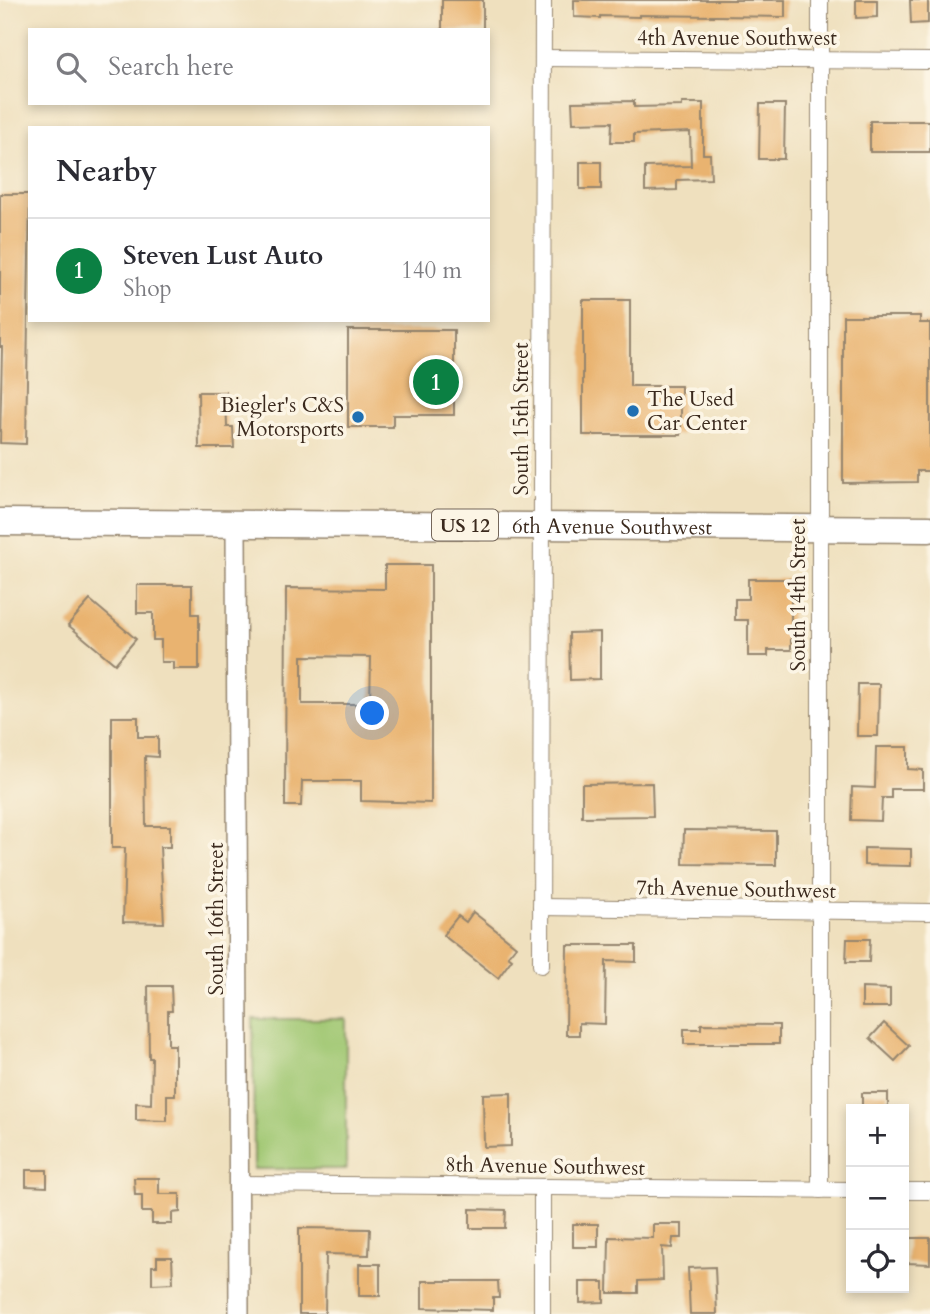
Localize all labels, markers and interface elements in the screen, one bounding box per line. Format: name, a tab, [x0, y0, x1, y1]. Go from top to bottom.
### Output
street label: 4th Avenue Southwest	[637, 24, 837, 53]
search box	[28, 28, 490, 105]
icon: search	[52, 48, 90, 86]
text: Search here	[108, 49, 234, 84]
text: Nearby	[56, 151, 157, 192]
text: Steven Lust Auto	[123, 238, 323, 273]
text: 1	[73, 255, 85, 286]
text: 140 m	[401, 255, 462, 286]
text: Shop	[123, 273, 172, 304]
street label: South 15th Street	[507, 342, 536, 496]
pin: 1	[413, 356, 459, 408]
place label: The Used Car Center	[647, 385, 747, 438]
place label: Biegler's C&S Motorsports	[220, 391, 344, 444]
marker: The Used Car Center	[625, 403, 641, 419]
marker: Biegler's C&S Motorsports	[350, 409, 366, 425]
road number: US 12	[432, 510, 498, 540]
street label: 6th Avenue Southwest	[512, 512, 712, 542]
street label: South 14th Street	[784, 518, 813, 672]
your location	[355, 696, 389, 730]
street label: South 16th Street	[202, 842, 231, 996]
street label: 7th Avenue Southwest	[636, 873, 837, 906]
map controls	[846, 1104, 909, 1293]
button: +	[846, 1104, 909, 1167]
street label: 8th Avenue Southwest	[445, 1150, 646, 1183]
button: −	[846, 1167, 909, 1230]
button: locate	[846, 1230, 909, 1293]

